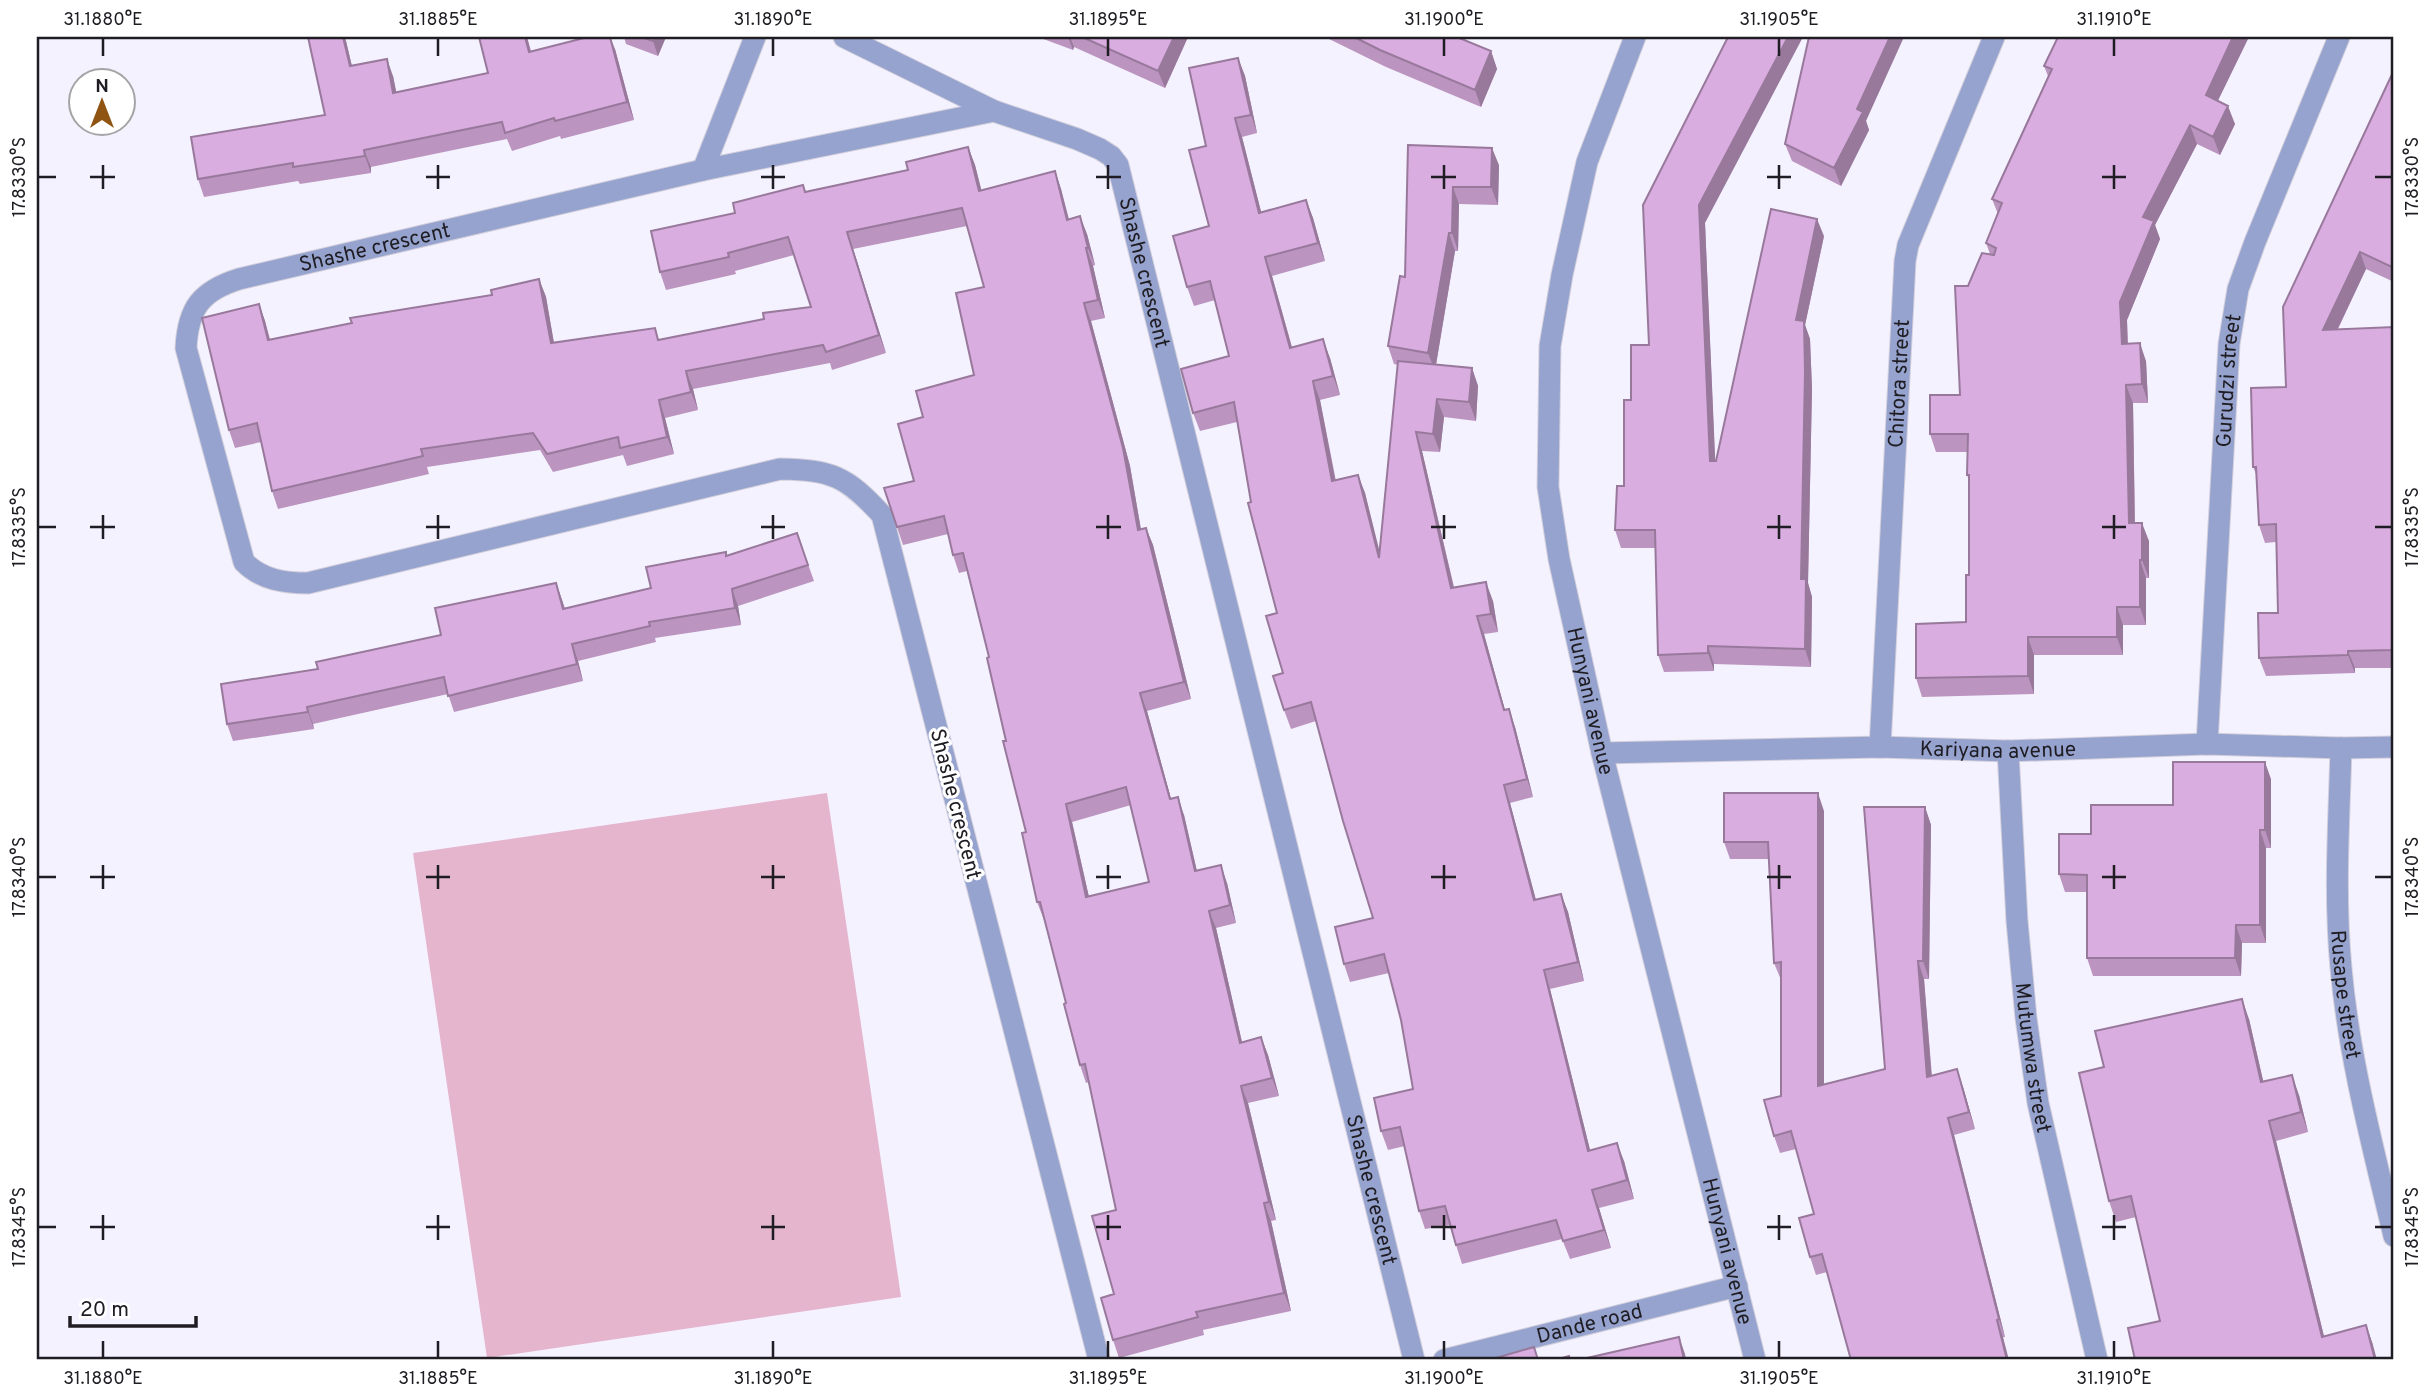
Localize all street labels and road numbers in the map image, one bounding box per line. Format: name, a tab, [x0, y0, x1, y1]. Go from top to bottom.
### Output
street label: Shashe crescent	[1111, 195, 1175, 351]
street label: Shashe crescent	[297, 218, 453, 279]
street label: Gurudzi street	[2211, 312, 2249, 448]
street label: Chitora street	[1883, 318, 1917, 449]
street label: Hunyani avenue	[1560, 625, 1619, 778]
street label: Shashe crescent	[923, 726, 986, 882]
street label: Kariyana avenue	[1919, 736, 2077, 766]
street label: Rusape street	[2323, 929, 2366, 1062]
street label: Mutumwa street	[2008, 982, 2056, 1136]
street label: Shashe crescent	[1339, 1112, 1402, 1268]
street label: Hunyani avenue	[1695, 1175, 1758, 1328]
street label: Dande road	[1534, 1298, 1646, 1351]

